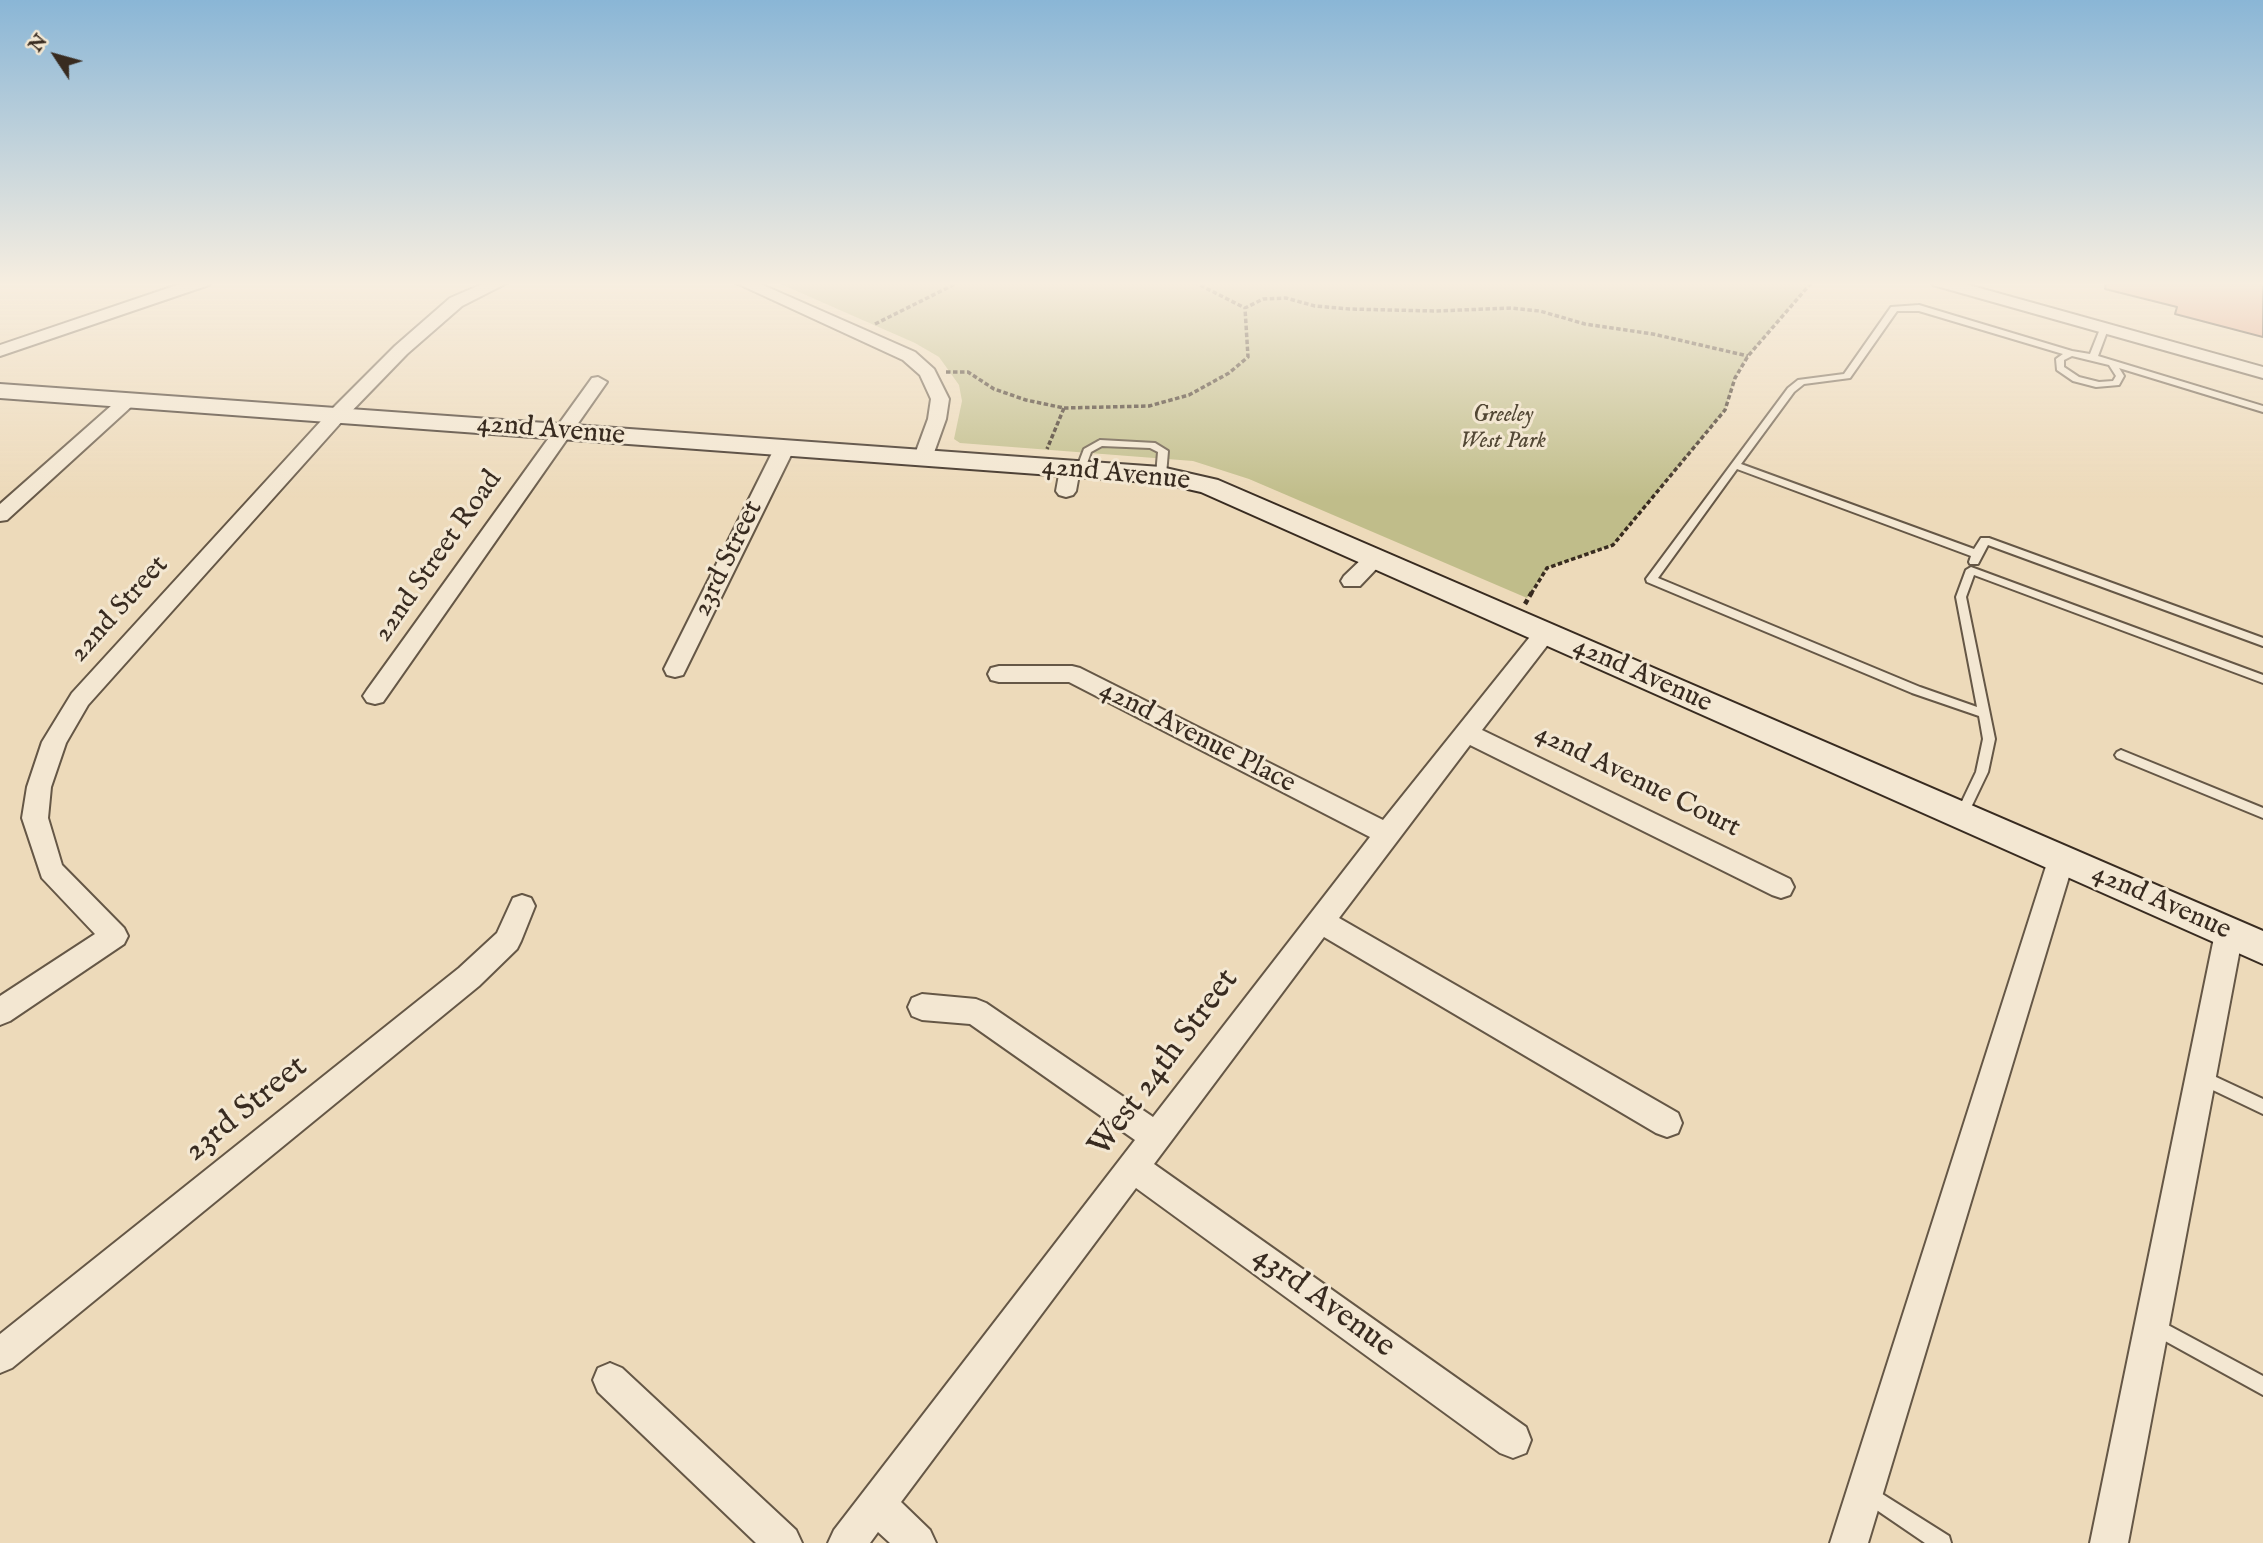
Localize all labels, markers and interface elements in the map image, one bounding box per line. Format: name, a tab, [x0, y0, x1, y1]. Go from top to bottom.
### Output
north arrow	[21, 21, 91, 91]
text: N	[24, 30, 54, 57]
park label: Greeley West Park	[1460, 402, 1546, 456]
street label: 42nd Avenue	[476, 408, 626, 454]
street label: 42nd Avenue	[1040, 451, 1192, 499]
street label: 22nd Street Road	[368, 465, 510, 649]
street label: 23rd Street	[687, 496, 771, 622]
street label: 22nd Street	[63, 550, 177, 670]
street label: 42nd Avenue	[1567, 630, 1717, 722]
street label: 42nd Avenue Place	[1093, 674, 1301, 802]
street label: 42nd Avenue Court	[1529, 718, 1745, 846]
street label: 42nd Avenue	[2086, 857, 2236, 949]
street label: West 24th Street	[1082, 962, 1248, 1166]
street label: 23rd Street	[178, 1048, 316, 1172]
street label: 43rd Avenue	[1244, 1238, 1402, 1368]

